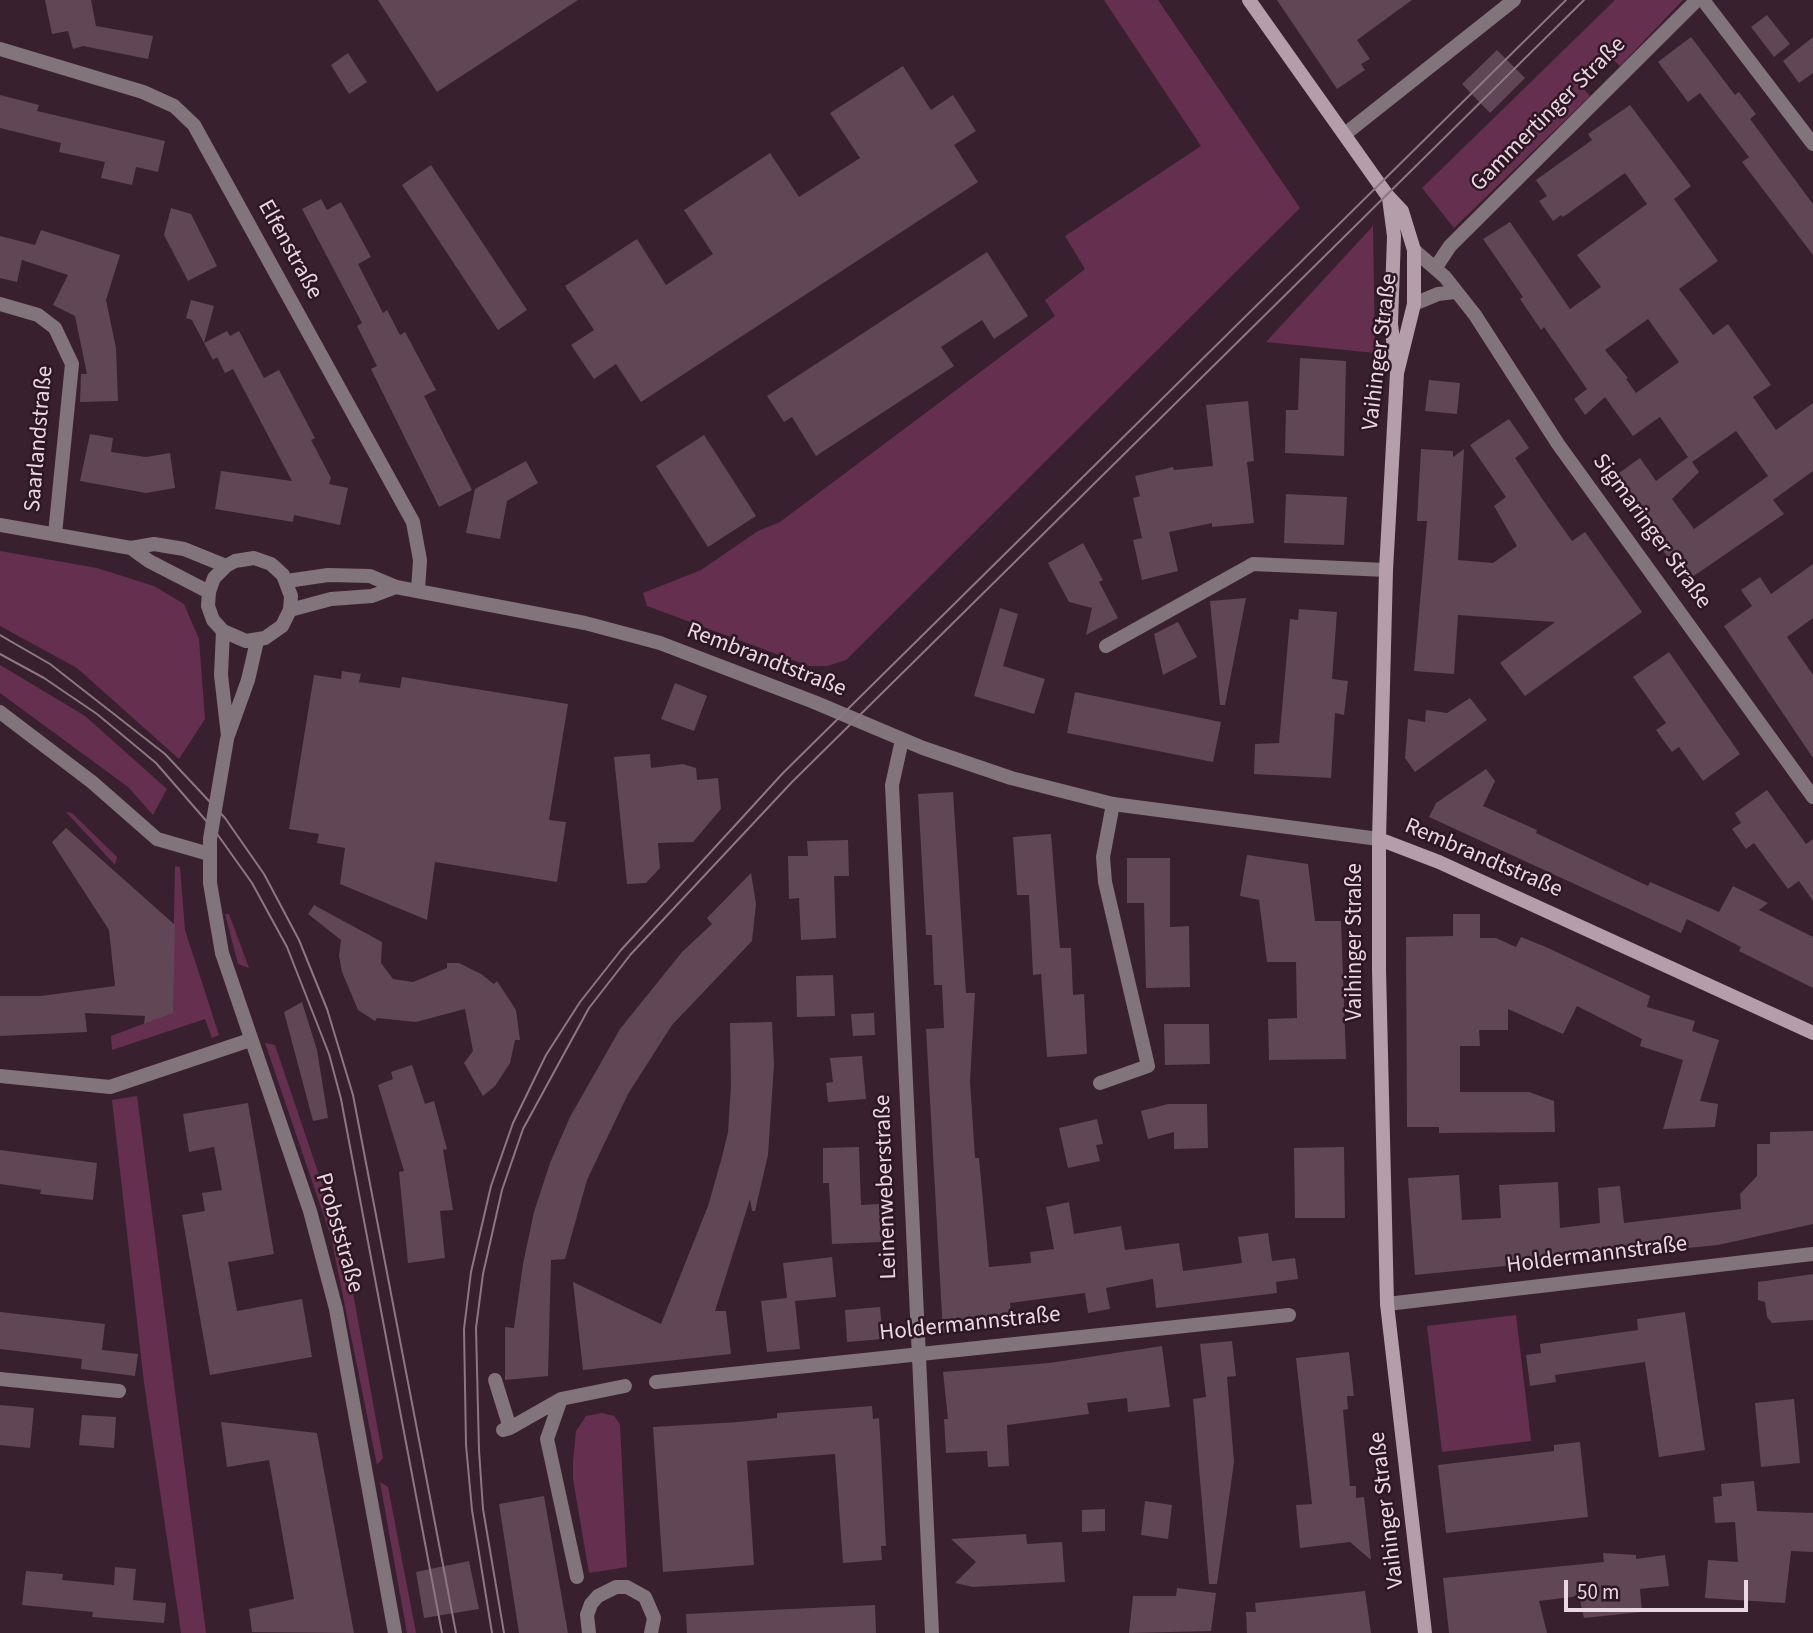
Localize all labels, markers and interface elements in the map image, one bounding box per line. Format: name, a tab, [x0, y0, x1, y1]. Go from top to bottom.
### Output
street label: Gammertinger Straße	[1466, 32, 1632, 198]
street label: Elfenstraße	[250, 196, 328, 304]
street label: Vaihinger Straße	[1358, 272, 1404, 432]
street label: Saarlandstraße	[20, 365, 60, 513]
street label: Sigmaringer Straße	[1586, 449, 1716, 615]
street label: Rembrandtstraße	[682, 618, 850, 704]
street label: Rembrandtstraße	[1400, 813, 1566, 905]
street label: Vaihinger Straße	[1342, 863, 1370, 1021]
street label: Leinenweberstraße	[870, 1094, 904, 1280]
street label: Probststraße	[308, 1170, 368, 1296]
street label: Holdermannstraße	[1505, 1231, 1689, 1281]
street label: Holdermannstraße	[878, 1302, 1062, 1348]
street label: Vaihinger Straße	[1365, 1430, 1411, 1590]
scale bar	[1568, 1566, 1752, 1610]
text: 50 m	[1577, 1577, 1619, 1607]

